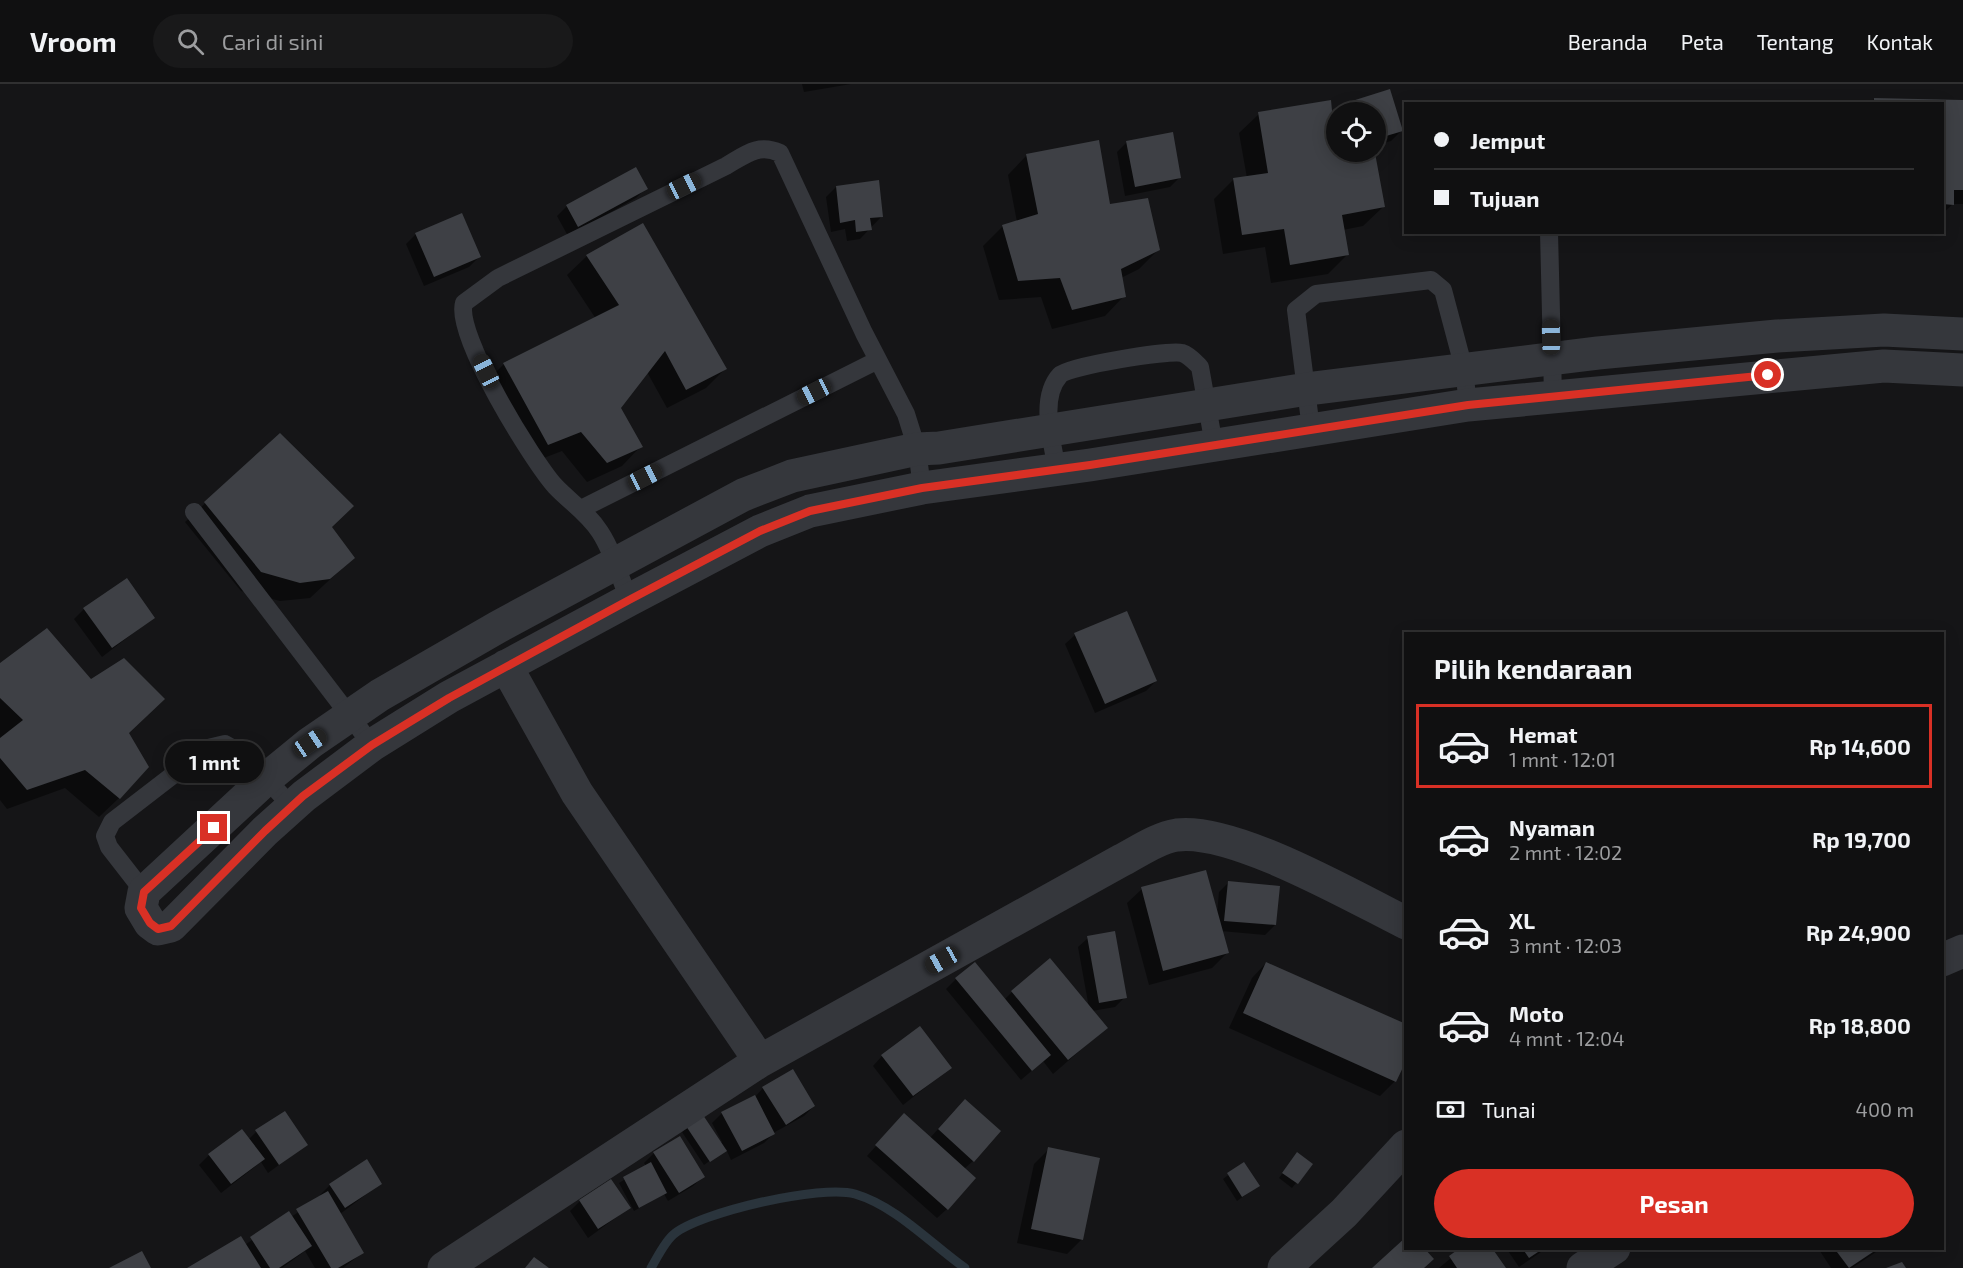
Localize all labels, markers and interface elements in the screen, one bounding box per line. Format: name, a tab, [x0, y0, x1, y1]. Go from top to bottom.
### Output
search box	[153, 14, 573, 68]
text: Vroom	[30, 24, 117, 58]
icon: search	[174, 25, 207, 58]
text: Cari di sini	[222, 28, 323, 54]
text: Beranda	[1568, 29, 1648, 54]
text: Peta	[1681, 29, 1724, 54]
text: Tentang	[1757, 29, 1834, 54]
text: Kontak	[1867, 29, 1933, 54]
map controls	[1326, 102, 1386, 162]
button: locate	[1326, 102, 1386, 162]
text: Jemput	[1470, 127, 1545, 153]
car	[664, 170, 704, 202]
text: Tujuan	[1470, 185, 1539, 211]
car	[1542, 319, 1560, 355]
car	[470, 351, 502, 391]
route start	[1754, 361, 1781, 388]
car	[794, 376, 834, 408]
car	[625, 461, 665, 493]
text: Pilih kendaraan	[1434, 652, 1633, 684]
icon: car	[1437, 719, 1491, 773]
text: Hemat	[1509, 721, 1578, 747]
car	[290, 725, 330, 761]
text: Rp 14,600	[1809, 733, 1911, 759]
callout: 1 mnt	[164, 741, 264, 783]
text: 1 mnt · 12:01	[1509, 747, 1616, 771]
text: 1 mnt	[189, 750, 240, 774]
icon: car	[1437, 812, 1491, 866]
route end	[200, 814, 227, 841]
text: Nyaman	[1509, 814, 1595, 840]
text: Rp 19,700	[1812, 826, 1911, 852]
text: 2 mnt · 12:02	[1509, 840, 1622, 864]
icon: car	[1437, 905, 1491, 959]
text: XL	[1509, 907, 1535, 933]
text: Rp 24,900	[1806, 919, 1911, 945]
text: 3 mnt · 12:03	[1509, 933, 1622, 957]
car	[922, 943, 962, 977]
icon: car	[1437, 998, 1491, 1052]
text: Moto	[1509, 1000, 1564, 1026]
text: Rp 18,800	[1809, 1012, 1911, 1038]
text: 4 mnt · 12:04	[1509, 1026, 1624, 1050]
icon: cash	[1434, 1093, 1467, 1126]
text: Tunai	[1482, 1096, 1536, 1122]
text: 400 m	[1856, 1097, 1914, 1121]
button: Pesan	[1434, 1169, 1914, 1238]

